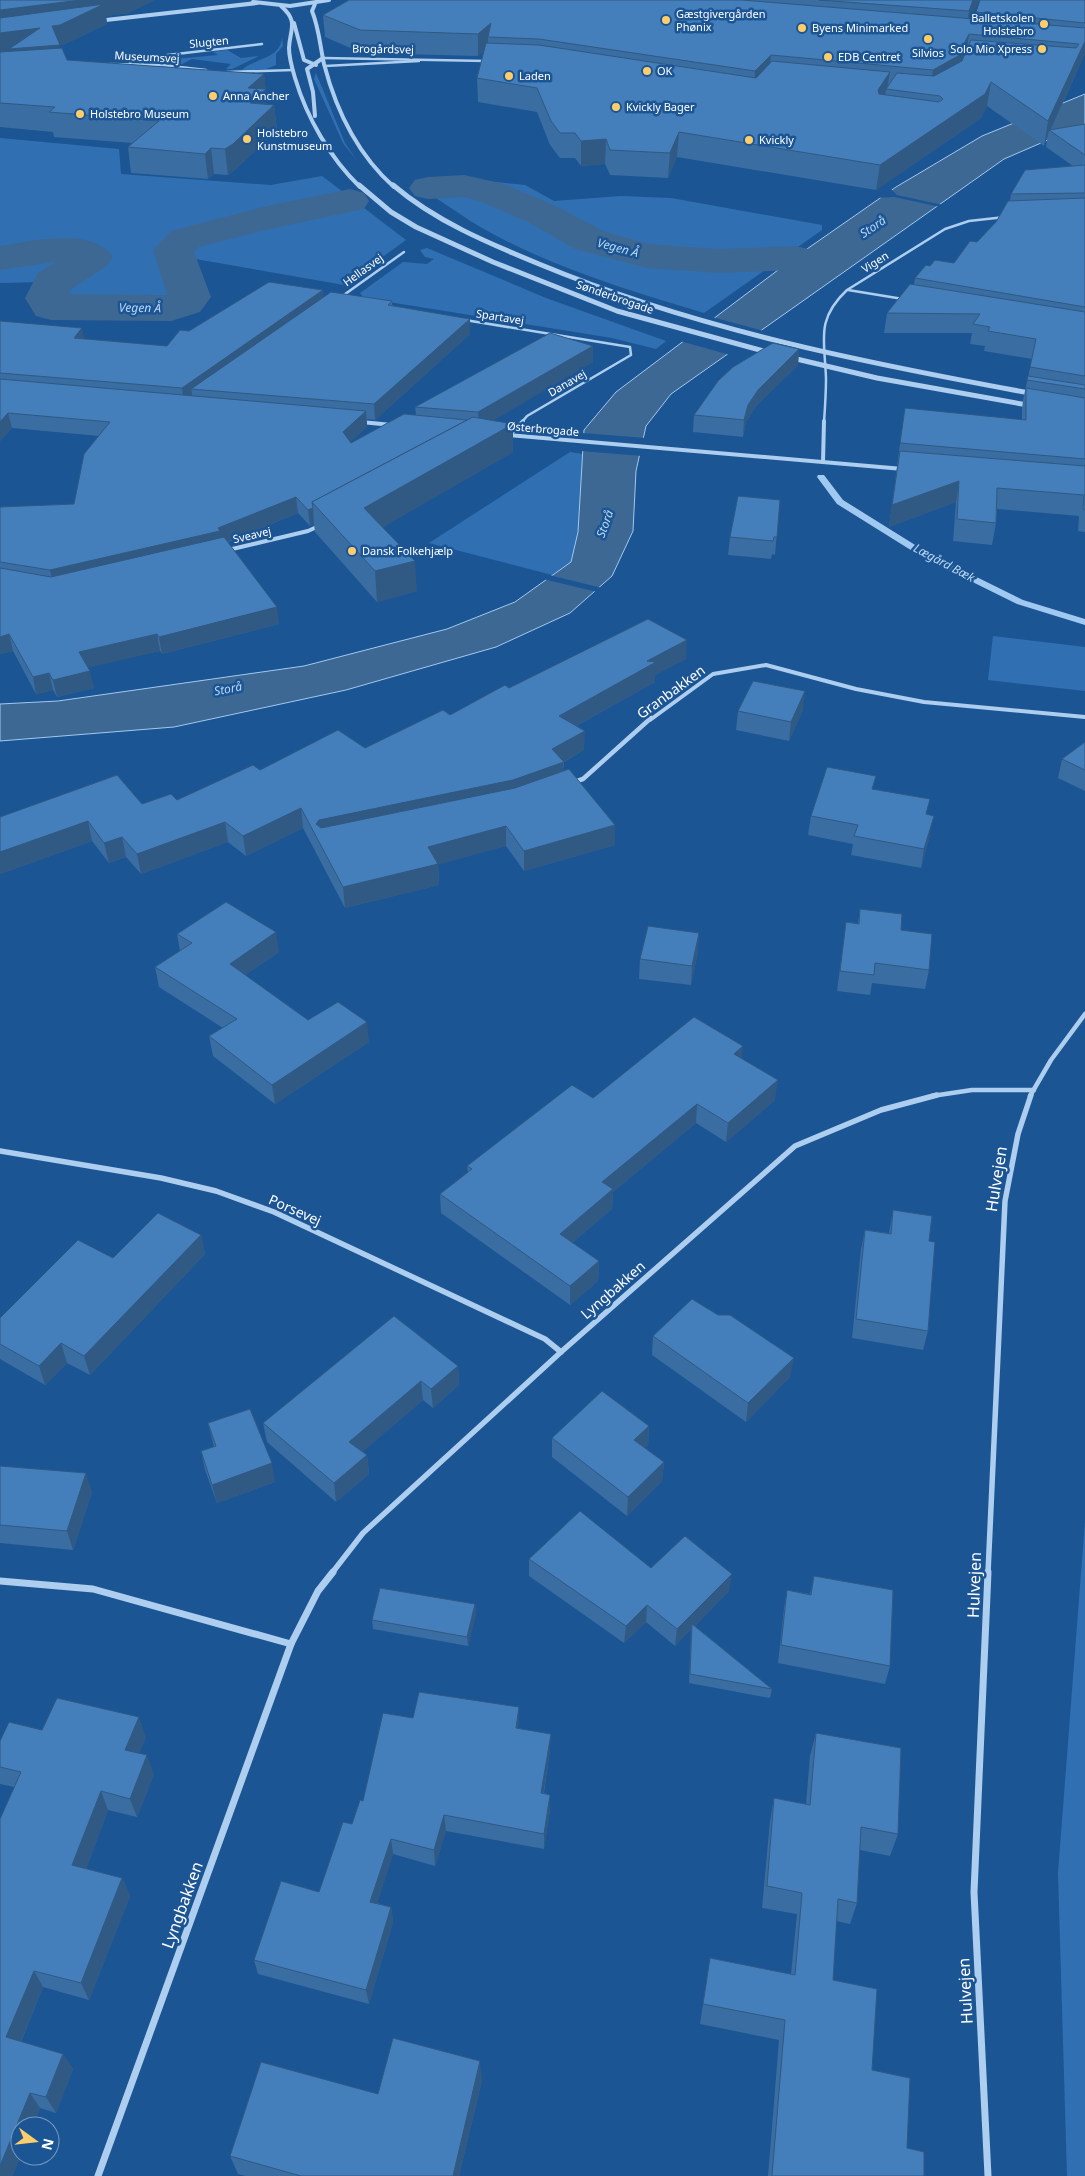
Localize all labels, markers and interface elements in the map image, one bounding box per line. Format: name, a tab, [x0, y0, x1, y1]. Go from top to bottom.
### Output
place label: Gæstgivergården Phønix	[676, 6, 766, 34]
place label: Balletskolen Holstebro	[971, 10, 1034, 38]
marker: Gæstgivergården Phønix	[660, 14, 672, 26]
marker: Balletskolen Holstebro	[1038, 18, 1050, 30]
place label: Byens Minimarked	[812, 20, 908, 35]
marker: Byens Minimarked	[796, 22, 808, 34]
street label: Slugten	[189, 32, 229, 51]
marker: Silvios	[922, 33, 934, 45]
street label: Brogårdsvej	[352, 40, 414, 57]
place label: Solo Mio Xpress	[950, 41, 1032, 56]
marker: Solo Mio Xpress	[1036, 43, 1048, 55]
place label: Silvios	[912, 45, 944, 60]
street label: Museumsvej	[114, 47, 180, 66]
place label: EDB Centret	[838, 49, 901, 64]
marker: EDB Centret	[822, 51, 834, 63]
place label: OK	[657, 63, 673, 78]
marker: OK	[641, 65, 653, 77]
place label: Laden	[519, 68, 551, 83]
marker: Laden	[503, 70, 515, 82]
place label: Anna Ancher	[223, 88, 290, 103]
marker: Anna Ancher	[207, 90, 219, 102]
place label: Kvickly Bager	[626, 99, 695, 114]
marker: Kvickly Bager	[610, 101, 622, 113]
place label: Holstebro Museum	[90, 106, 189, 121]
marker: Holstebro Museum	[74, 108, 86, 120]
place label: Holstebro Kunstmuseum	[257, 125, 332, 153]
place label: Kvickly	[759, 132, 794, 147]
marker: Holstebro Kunstmuseum	[241, 133, 253, 145]
marker: Kvickly	[743, 134, 755, 146]
water label: Storå	[856, 212, 889, 242]
water label: Vegen Å	[596, 234, 641, 261]
street label: Vigen	[858, 247, 891, 276]
street label: Hellasvej	[340, 250, 386, 289]
street label: Sønderbrogade	[575, 276, 656, 317]
water label: Vegen Å	[119, 299, 161, 316]
street label: Spartavej	[475, 305, 525, 328]
street label: Danavej	[545, 366, 589, 400]
street label: Østerbrogade	[506, 418, 580, 439]
water label: Storå	[592, 508, 617, 540]
street label: Sveavej	[231, 523, 272, 546]
water label: Lægård Bæk	[911, 539, 979, 586]
place label: Dansk Folkehjælp	[362, 543, 453, 558]
marker: Dansk Folkehjælp	[346, 545, 358, 557]
street label: Granbakken	[633, 660, 709, 723]
water label: Storå	[212, 677, 244, 700]
street label: Hulvejen	[980, 1145, 1012, 1213]
street label: Porsevej	[266, 1190, 324, 1230]
street label: Lyngbakken	[576, 1256, 649, 1323]
street label: Hulvejen	[962, 1552, 986, 1618]
street label: Lyngbakken	[156, 1858, 208, 1952]
street label: Hulvejen	[952, 1957, 978, 2025]
north arrow	[10, 2116, 60, 2166]
text: N	[37, 2137, 59, 2152]

